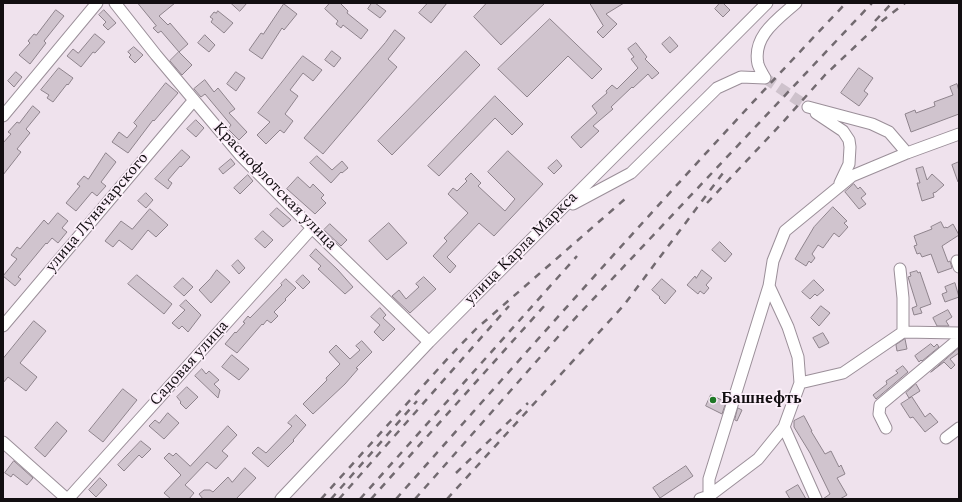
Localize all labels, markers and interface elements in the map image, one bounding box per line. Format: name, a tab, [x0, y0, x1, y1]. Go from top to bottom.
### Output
street label: Краснофлотская улица	[208, 119, 340, 255]
street label: улица Луначарского	[42, 149, 154, 277]
street label: улица Карла Маркса	[461, 188, 583, 310]
street label: Садовая улица	[147, 317, 233, 411]
place label: Башнефть	[721, 390, 802, 410]
marker: Башнефть	[708, 395, 718, 405]

